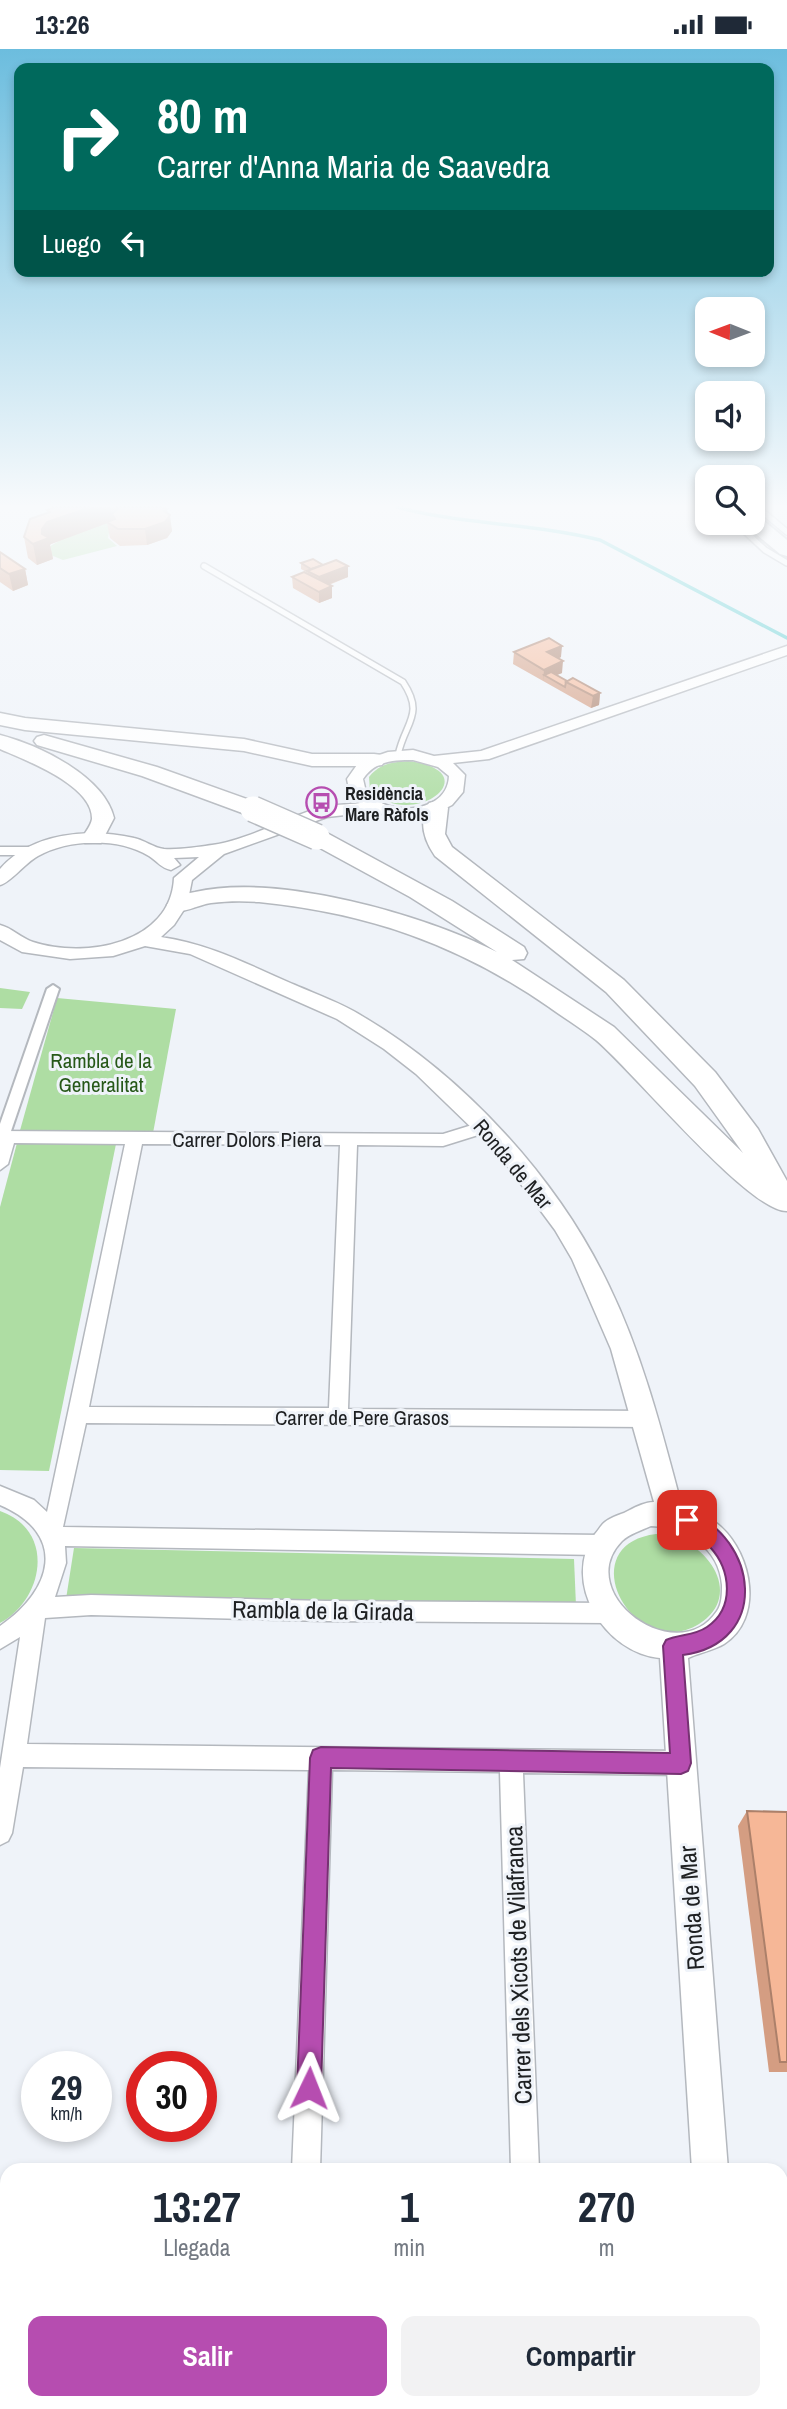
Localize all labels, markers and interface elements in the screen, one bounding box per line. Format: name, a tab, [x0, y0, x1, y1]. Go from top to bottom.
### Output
text: 13:26	[35, 7, 90, 42]
text: 80 m	[157, 82, 249, 148]
icon: right	[42, 91, 133, 182]
text: Carrer d'Anna Maria de Saavedra	[157, 145, 550, 188]
icon: left	[115, 224, 153, 262]
text: Luego	[42, 226, 101, 261]
north arrow	[695, 297, 765, 367]
map controls	[695, 297, 765, 535]
button: sound	[695, 381, 765, 451]
button: search	[695, 465, 765, 535]
place label: Residència Mare Ràfols	[345, 781, 429, 827]
bus stop icon: Residència Mare Ràfols	[305, 786, 339, 820]
park label: Rambla de la Generalitat	[50, 1046, 152, 1099]
street label: Ronda de Mar	[467, 1113, 559, 1215]
street label: Carrer Dolors Piera	[172, 1125, 322, 1154]
street label: Carrer de Pere Grasos	[275, 1403, 449, 1432]
pin	[657, 1490, 717, 1550]
icon: arrive	[668, 1501, 706, 1539]
street label: Rambla de la Girada	[232, 1592, 414, 1628]
street label: Carrer dels Xicots de Vilafranca	[497, 1825, 539, 2105]
street label: Ronda de Mar	[671, 1844, 711, 1971]
speed limit sign: 30	[126, 2051, 217, 2142]
position arrow	[272, 2051, 346, 2125]
text: 29	[51, 2064, 82, 2111]
text: km/h	[51, 2101, 83, 2126]
text: 13:27	[153, 2179, 241, 2235]
text: 1	[400, 2179, 419, 2235]
text: 270	[578, 2179, 635, 2235]
text: Llegada	[163, 2232, 230, 2263]
text: min	[394, 2232, 425, 2263]
text: m	[599, 2232, 614, 2263]
button: Salir	[28, 2316, 387, 2396]
button: Compartir	[401, 2316, 760, 2396]

